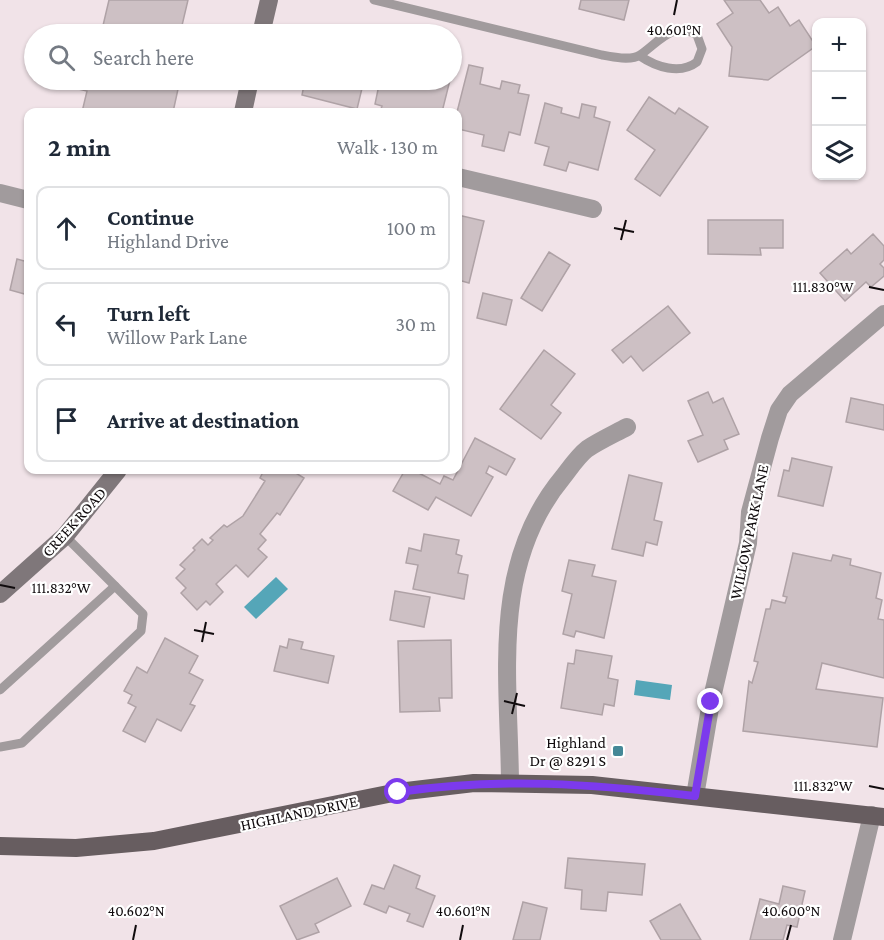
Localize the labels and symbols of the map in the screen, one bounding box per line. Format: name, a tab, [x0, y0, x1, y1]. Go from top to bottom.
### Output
text: 40.601°N	[647, 22, 702, 38]
text: 111.830°W	[793, 279, 854, 295]
street label: WILLOW PARK LANE	[726, 463, 772, 601]
street label: CREEK ROAD	[39, 484, 109, 560]
text: 111.832°W	[31, 580, 91, 596]
route end	[697, 688, 723, 714]
place label: Highland Dr @ 8291 S	[529, 734, 607, 770]
marker: Highland Dr @ 8291 S	[611, 744, 625, 758]
route start	[384, 778, 410, 804]
text: 111.832°W	[793, 778, 853, 794]
street label: HIGHLAND DRIVE	[239, 792, 359, 834]
text: 40.602°N	[107, 903, 165, 919]
text: 40.601°N	[436, 903, 491, 919]
text: 40.600°N	[762, 903, 821, 919]

